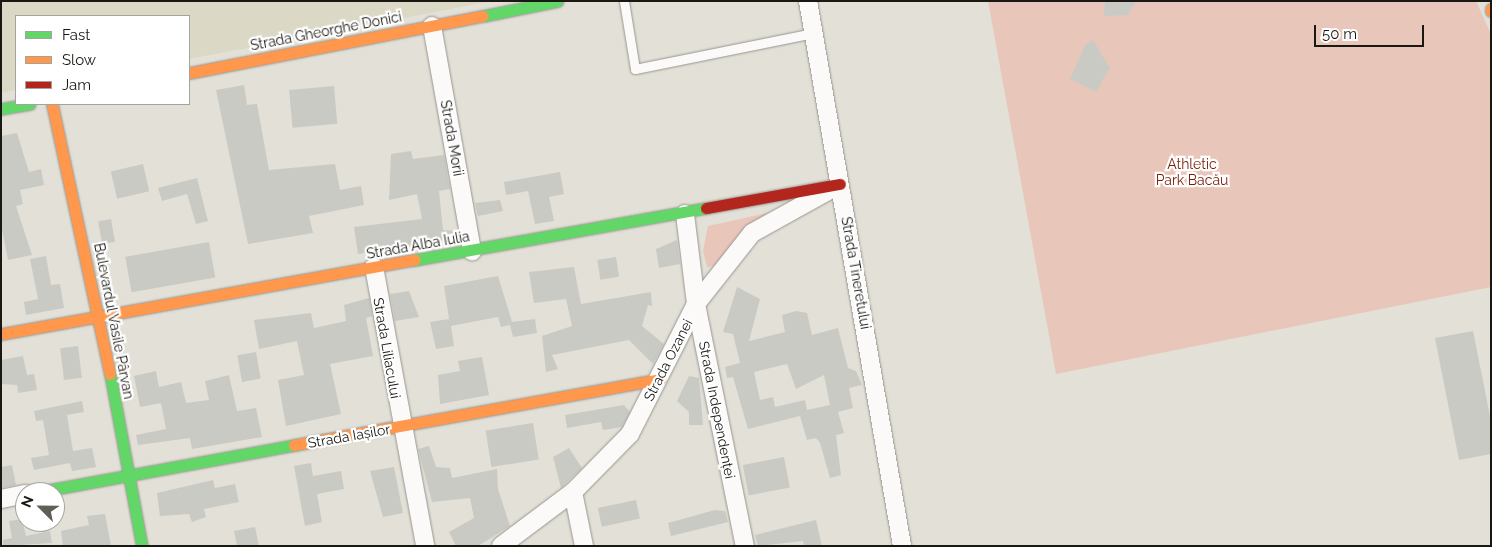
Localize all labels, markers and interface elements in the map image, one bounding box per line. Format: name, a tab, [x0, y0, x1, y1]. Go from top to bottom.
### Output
street label: Strada Gheorghe Donici	[249, 8, 403, 54]
legend	[15, 15, 190, 105]
scale bar	[1317, 15, 1427, 47]
text: 50 m	[1322, 25, 1357, 43]
text: Fast	[62, 26, 90, 44]
text: Slow	[62, 51, 96, 69]
text: Jam	[62, 76, 91, 94]
street label: Strada Morii	[437, 99, 467, 177]
park label: Athletic Park Bacău	[1156, 156, 1228, 188]
street label: Strada Tineretului	[838, 215, 874, 331]
street label: Strada Alba Iulia	[365, 228, 471, 262]
street label: Bulevardul Vasile Pârvan	[91, 241, 137, 401]
street label: Strada Liliacului	[370, 296, 404, 400]
street label: Strada Ozanei	[640, 316, 696, 404]
street label: Strada Independenței	[695, 340, 739, 480]
street label: Strada Iașilor	[306, 420, 392, 452]
north arrow	[15, 482, 65, 532]
text: N	[18, 493, 37, 510]

